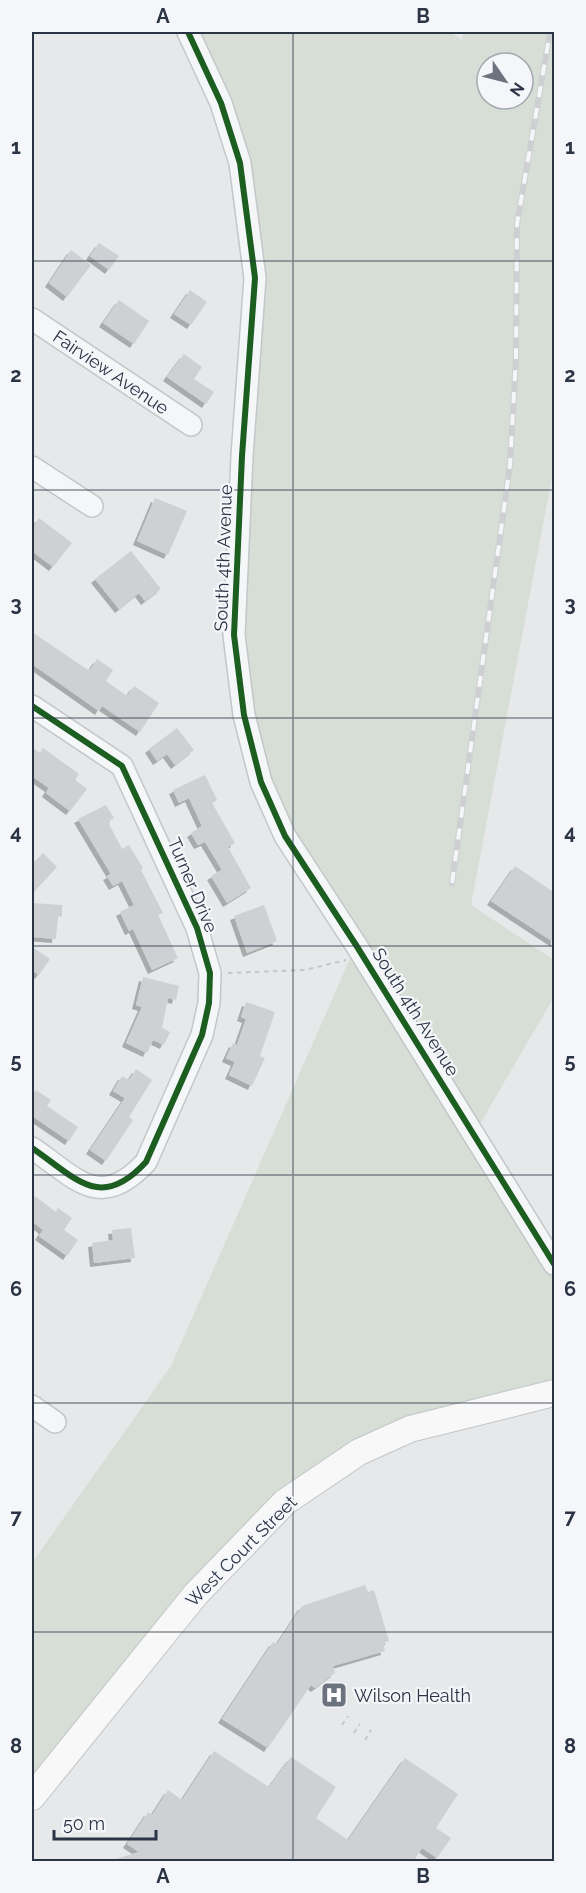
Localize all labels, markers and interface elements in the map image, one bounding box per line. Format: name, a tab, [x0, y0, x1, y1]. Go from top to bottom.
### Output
text: A	[156, 4, 170, 28]
text: B	[416, 4, 430, 28]
north arrow	[475, 51, 535, 111]
text: N	[506, 79, 528, 100]
text: 1	[11, 135, 21, 159]
text: 1	[565, 135, 575, 159]
street label: Fairview Avenue	[49, 326, 173, 419]
text: 2	[10, 363, 22, 387]
text: 2	[564, 363, 576, 387]
street label: South 4th Avenue	[210, 484, 236, 632]
text: 3	[10, 592, 22, 616]
text: 3	[564, 592, 576, 616]
text: 4	[10, 820, 22, 844]
text: 4	[564, 820, 576, 844]
street label: Turner Drive	[164, 834, 223, 936]
street label: South 4th Avenue	[368, 944, 464, 1080]
text: 5	[10, 1049, 22, 1073]
text: 5	[564, 1049, 576, 1073]
text: 6	[10, 1277, 22, 1301]
text: 6	[564, 1277, 576, 1301]
street label: West Court Street	[181, 1491, 301, 1611]
text: 7	[10, 1505, 22, 1529]
text: 7	[564, 1505, 576, 1529]
hospital icon: Wilson Health	[319, 1680, 349, 1710]
place label: Wilson Health	[354, 1685, 471, 1706]
text: 8	[10, 1734, 22, 1758]
text: 8	[564, 1734, 576, 1758]
scale bar	[54, 1803, 156, 1841]
text: 50 m	[63, 1813, 105, 1834]
text: A	[156, 1864, 170, 1888]
text: B	[416, 1864, 430, 1888]

